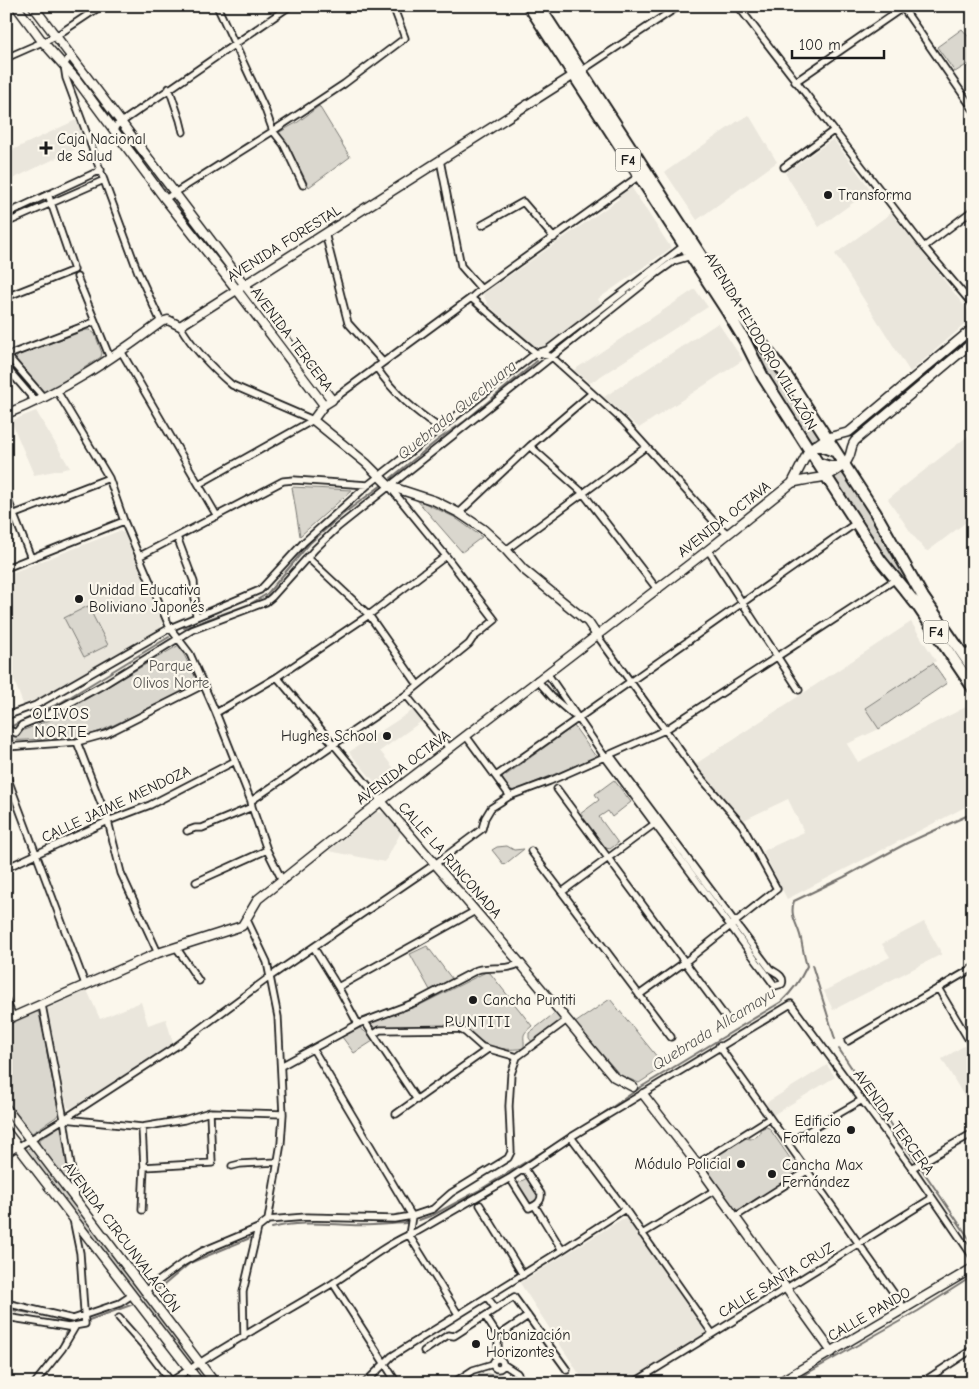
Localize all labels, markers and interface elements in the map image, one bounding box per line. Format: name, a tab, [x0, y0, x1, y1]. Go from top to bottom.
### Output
scale bar	[792, 28, 884, 60]
text: 100 m	[799, 36, 841, 54]
place label: Caja Nacional de Salud	[57, 130, 146, 165]
marker: Caja Nacional de Salud	[39, 141, 53, 155]
road number: F4	[616, 148, 640, 172]
place label: Transforma	[838, 186, 912, 204]
marker: Transforma	[822, 189, 834, 201]
street label: AVENIDA FORESTAL	[224, 200, 345, 285]
street label: AVENIDA ELIODORO VILLAZÓN	[701, 249, 822, 433]
street label: AVENIDA TERCERA	[247, 283, 337, 395]
water label: Quebrada Quechuara	[394, 357, 520, 463]
street label: AVENIDA OCTAVA	[674, 477, 774, 561]
place label: Unidad Educativa Boliviano Japonés	[89, 581, 204, 616]
marker: Unidad Educativa Boliviano Japonés	[73, 593, 85, 605]
road number: F4	[924, 620, 948, 644]
park label: Parque Olivos Norte	[133, 657, 210, 692]
district label: OLIVOS NORTE	[32, 705, 90, 741]
street label: AVENIDA OCTAVA	[352, 726, 454, 808]
place label: Hughes School	[281, 727, 377, 745]
marker: Hughes School	[381, 730, 393, 742]
street label: CALLE JAIME MENDOZA	[39, 761, 194, 846]
street label: CALLE LA RINCONADA	[395, 798, 506, 922]
water label: Quebrada Allcamayu	[649, 984, 779, 1074]
place label: Cancha Puntiti	[483, 991, 576, 1009]
marker: Cancha Puntiti	[467, 994, 479, 1006]
district label: PUNTITI	[445, 1013, 511, 1031]
street label: AVENIDA TERCERA	[850, 1066, 938, 1178]
place label: Edificio Fortaleza	[783, 1112, 841, 1147]
marker: Edificio Fortaleza	[845, 1124, 857, 1136]
place label: Módulo Policial	[635, 1155, 731, 1173]
place label: Cancha Max Fernández	[782, 1156, 864, 1191]
street label: AVENIDA CIRCUNVALACIÓN	[60, 1158, 185, 1316]
marker: Módulo Policial	[735, 1158, 747, 1170]
marker: Cancha Max Fernández	[766, 1168, 778, 1180]
street label: CALLE SANTA CRUZ	[715, 1238, 837, 1322]
street label: CALLE PANDO	[824, 1283, 914, 1345]
place label: Urbanización Horizontes	[486, 1326, 571, 1361]
marker: Urbanización Horizontes	[470, 1338, 482, 1350]

